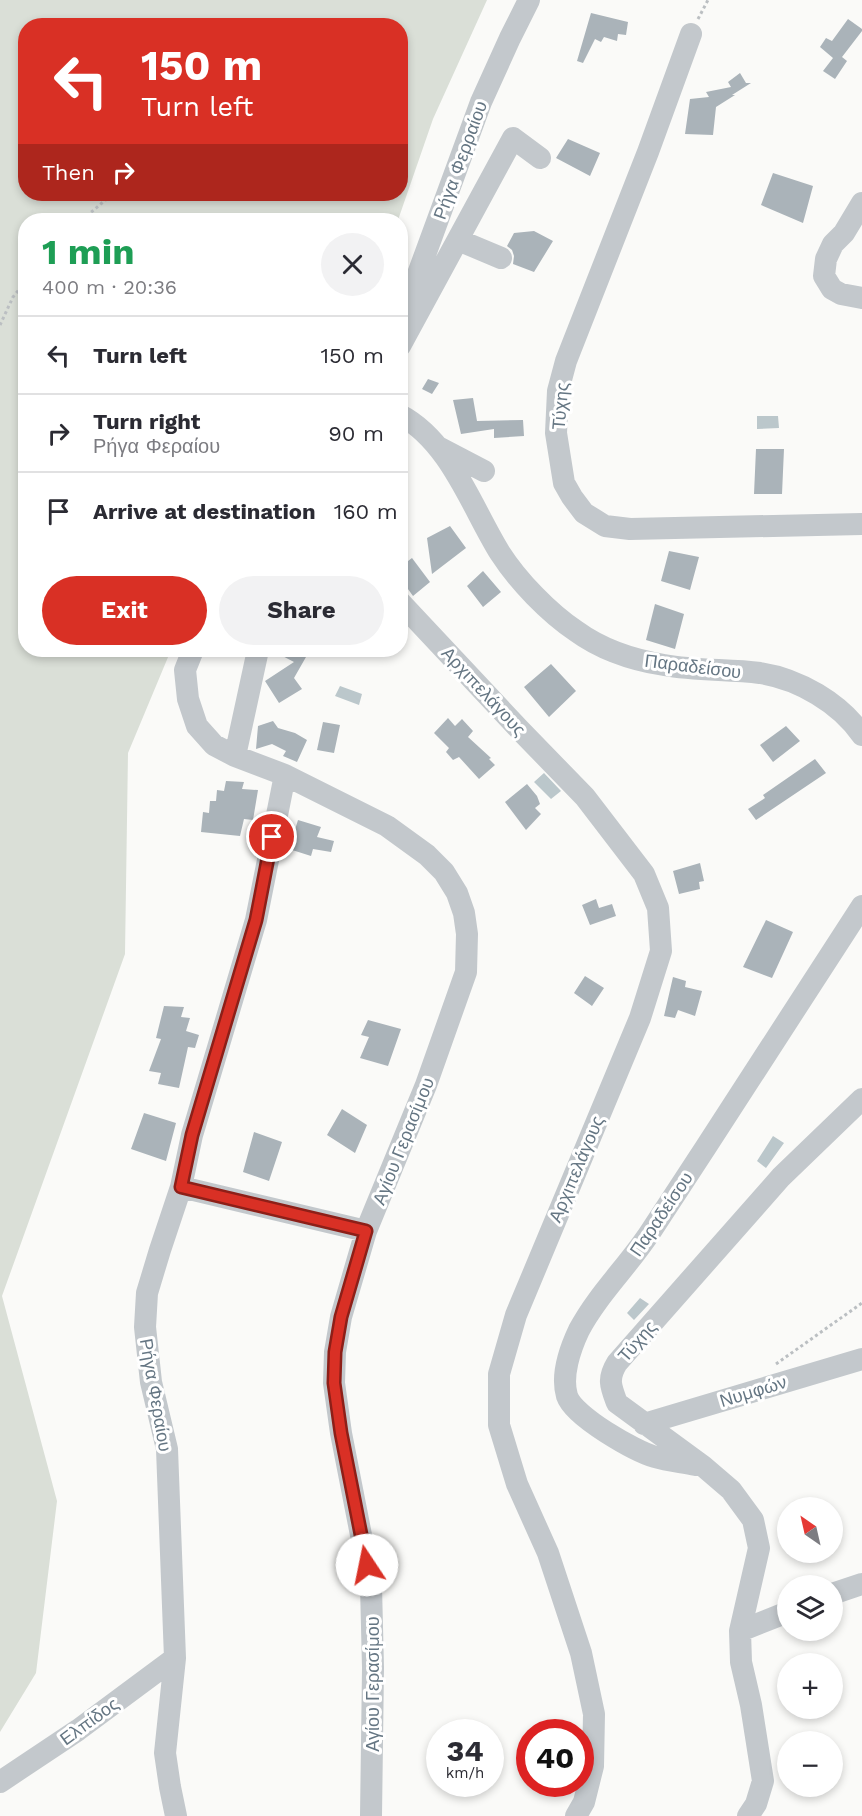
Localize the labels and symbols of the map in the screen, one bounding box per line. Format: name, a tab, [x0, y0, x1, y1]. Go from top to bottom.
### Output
street label: Ρήγα Φερραίου	[429, 98, 491, 222]
street label: Τύχης	[547, 381, 573, 431]
street label: Αρχιπελάγους	[438, 642, 531, 740]
street label: Παραδείσου	[644, 650, 742, 682]
pin	[246, 811, 297, 862]
street label: Αγίου Γερασίμου	[368, 1074, 438, 1208]
street label: Αρχιπελάγους	[544, 1112, 608, 1225]
street label: Παραδείσου	[625, 1168, 697, 1260]
street label: Τύχης	[614, 1316, 661, 1366]
street label: Ρήγα Φεραίου	[136, 1337, 176, 1453]
street label: Νυμφών	[717, 1371, 789, 1411]
north arrow	[777, 1497, 843, 1563]
position arrow	[335, 1533, 399, 1597]
street label: Αγίου Γερασίμου	[362, 1616, 383, 1752]
street label: Ελπίδος	[56, 1693, 123, 1749]
speed limit sign: 40	[516, 1719, 594, 1797]

